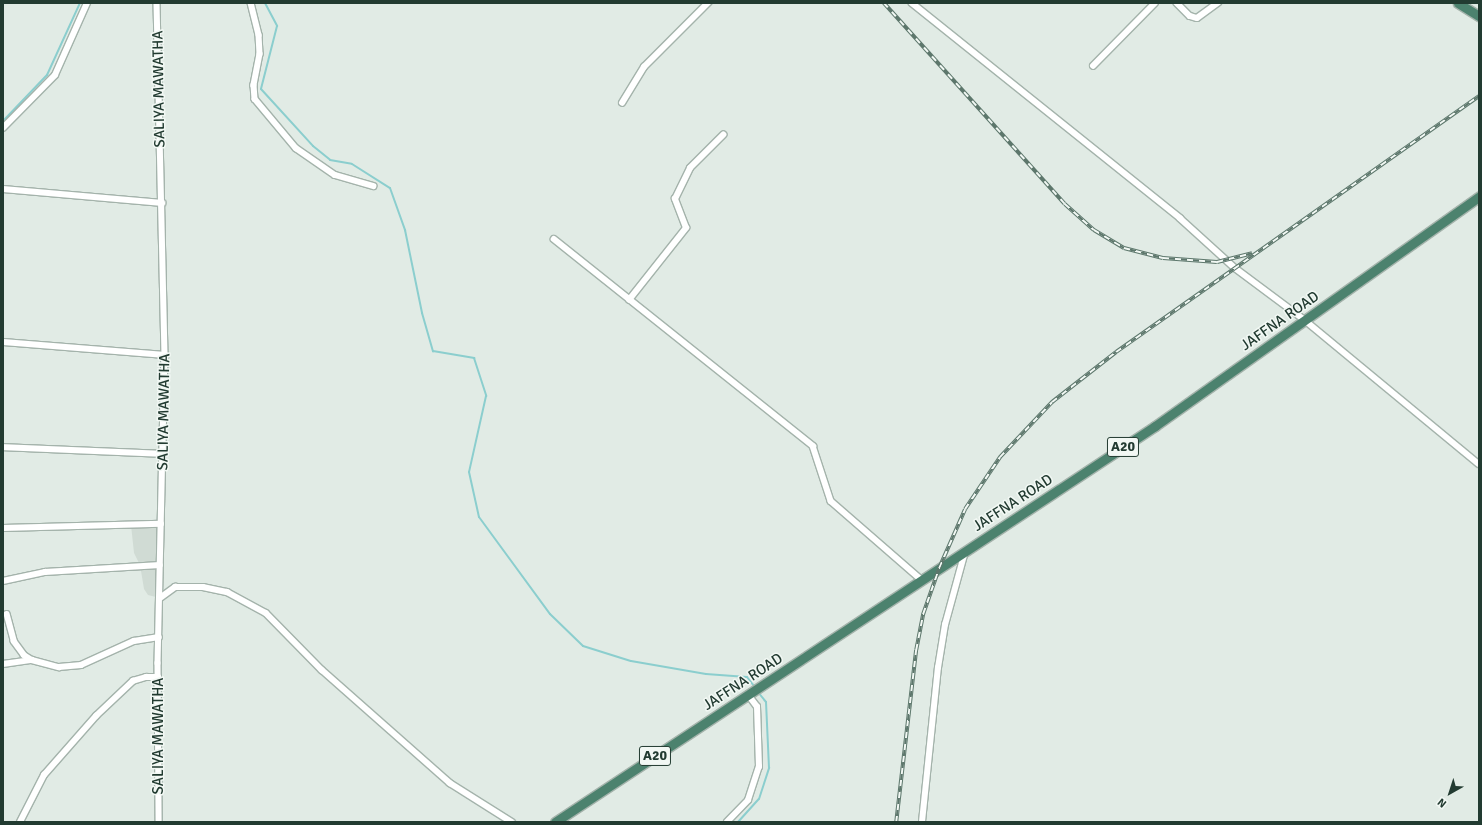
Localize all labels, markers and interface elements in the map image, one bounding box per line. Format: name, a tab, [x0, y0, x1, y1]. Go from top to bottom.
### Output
street label: SALIYA MAWATHA	[149, 30, 169, 148]
street label: JAFFNA ROAD	[1237, 287, 1323, 355]
street label: SALIYA MAWATHA	[154, 353, 174, 471]
road number: A20	[1106, 435, 1140, 459]
street label: JAFFNA ROAD	[970, 471, 1056, 535]
street label: JAFFNA ROAD	[700, 650, 786, 714]
street label: SALIYA MAWATHA	[150, 678, 168, 794]
road number: A20	[638, 744, 672, 768]
north arrow	[1430, 773, 1470, 813]
text: N	[1435, 795, 1449, 810]

